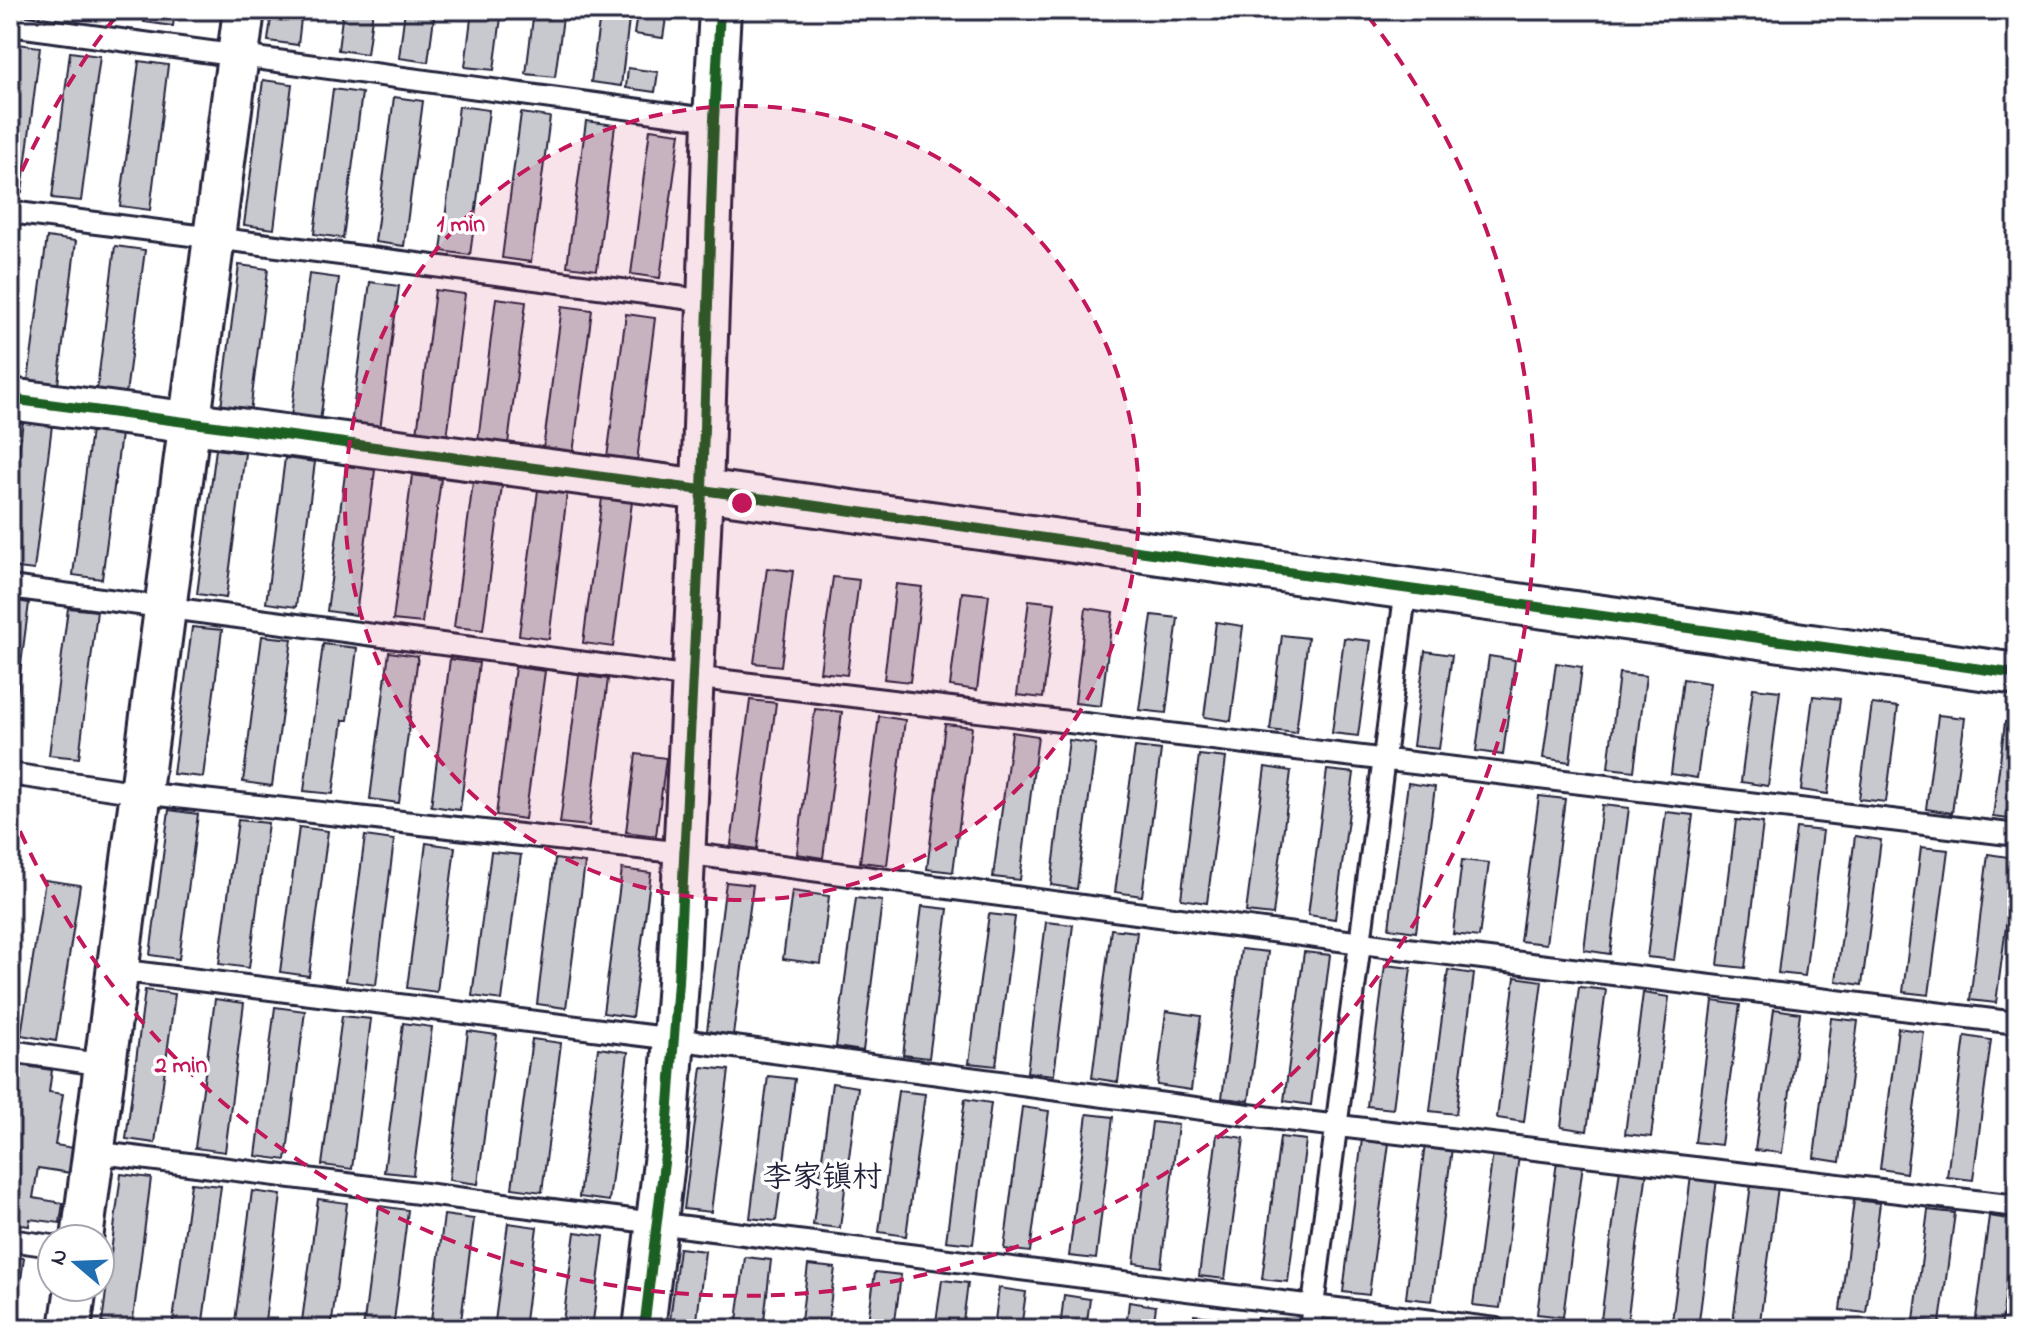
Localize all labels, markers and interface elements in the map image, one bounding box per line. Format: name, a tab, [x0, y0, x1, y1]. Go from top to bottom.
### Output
text: 1 min	[437, 208, 485, 243]
centre of rings	[728, 489, 756, 517]
text: 2 min	[154, 1049, 208, 1084]
district label: 李家镇村	[762, 1157, 882, 1201]
north arrow	[36, 1223, 116, 1303]
text: N	[42, 1245, 77, 1270]

